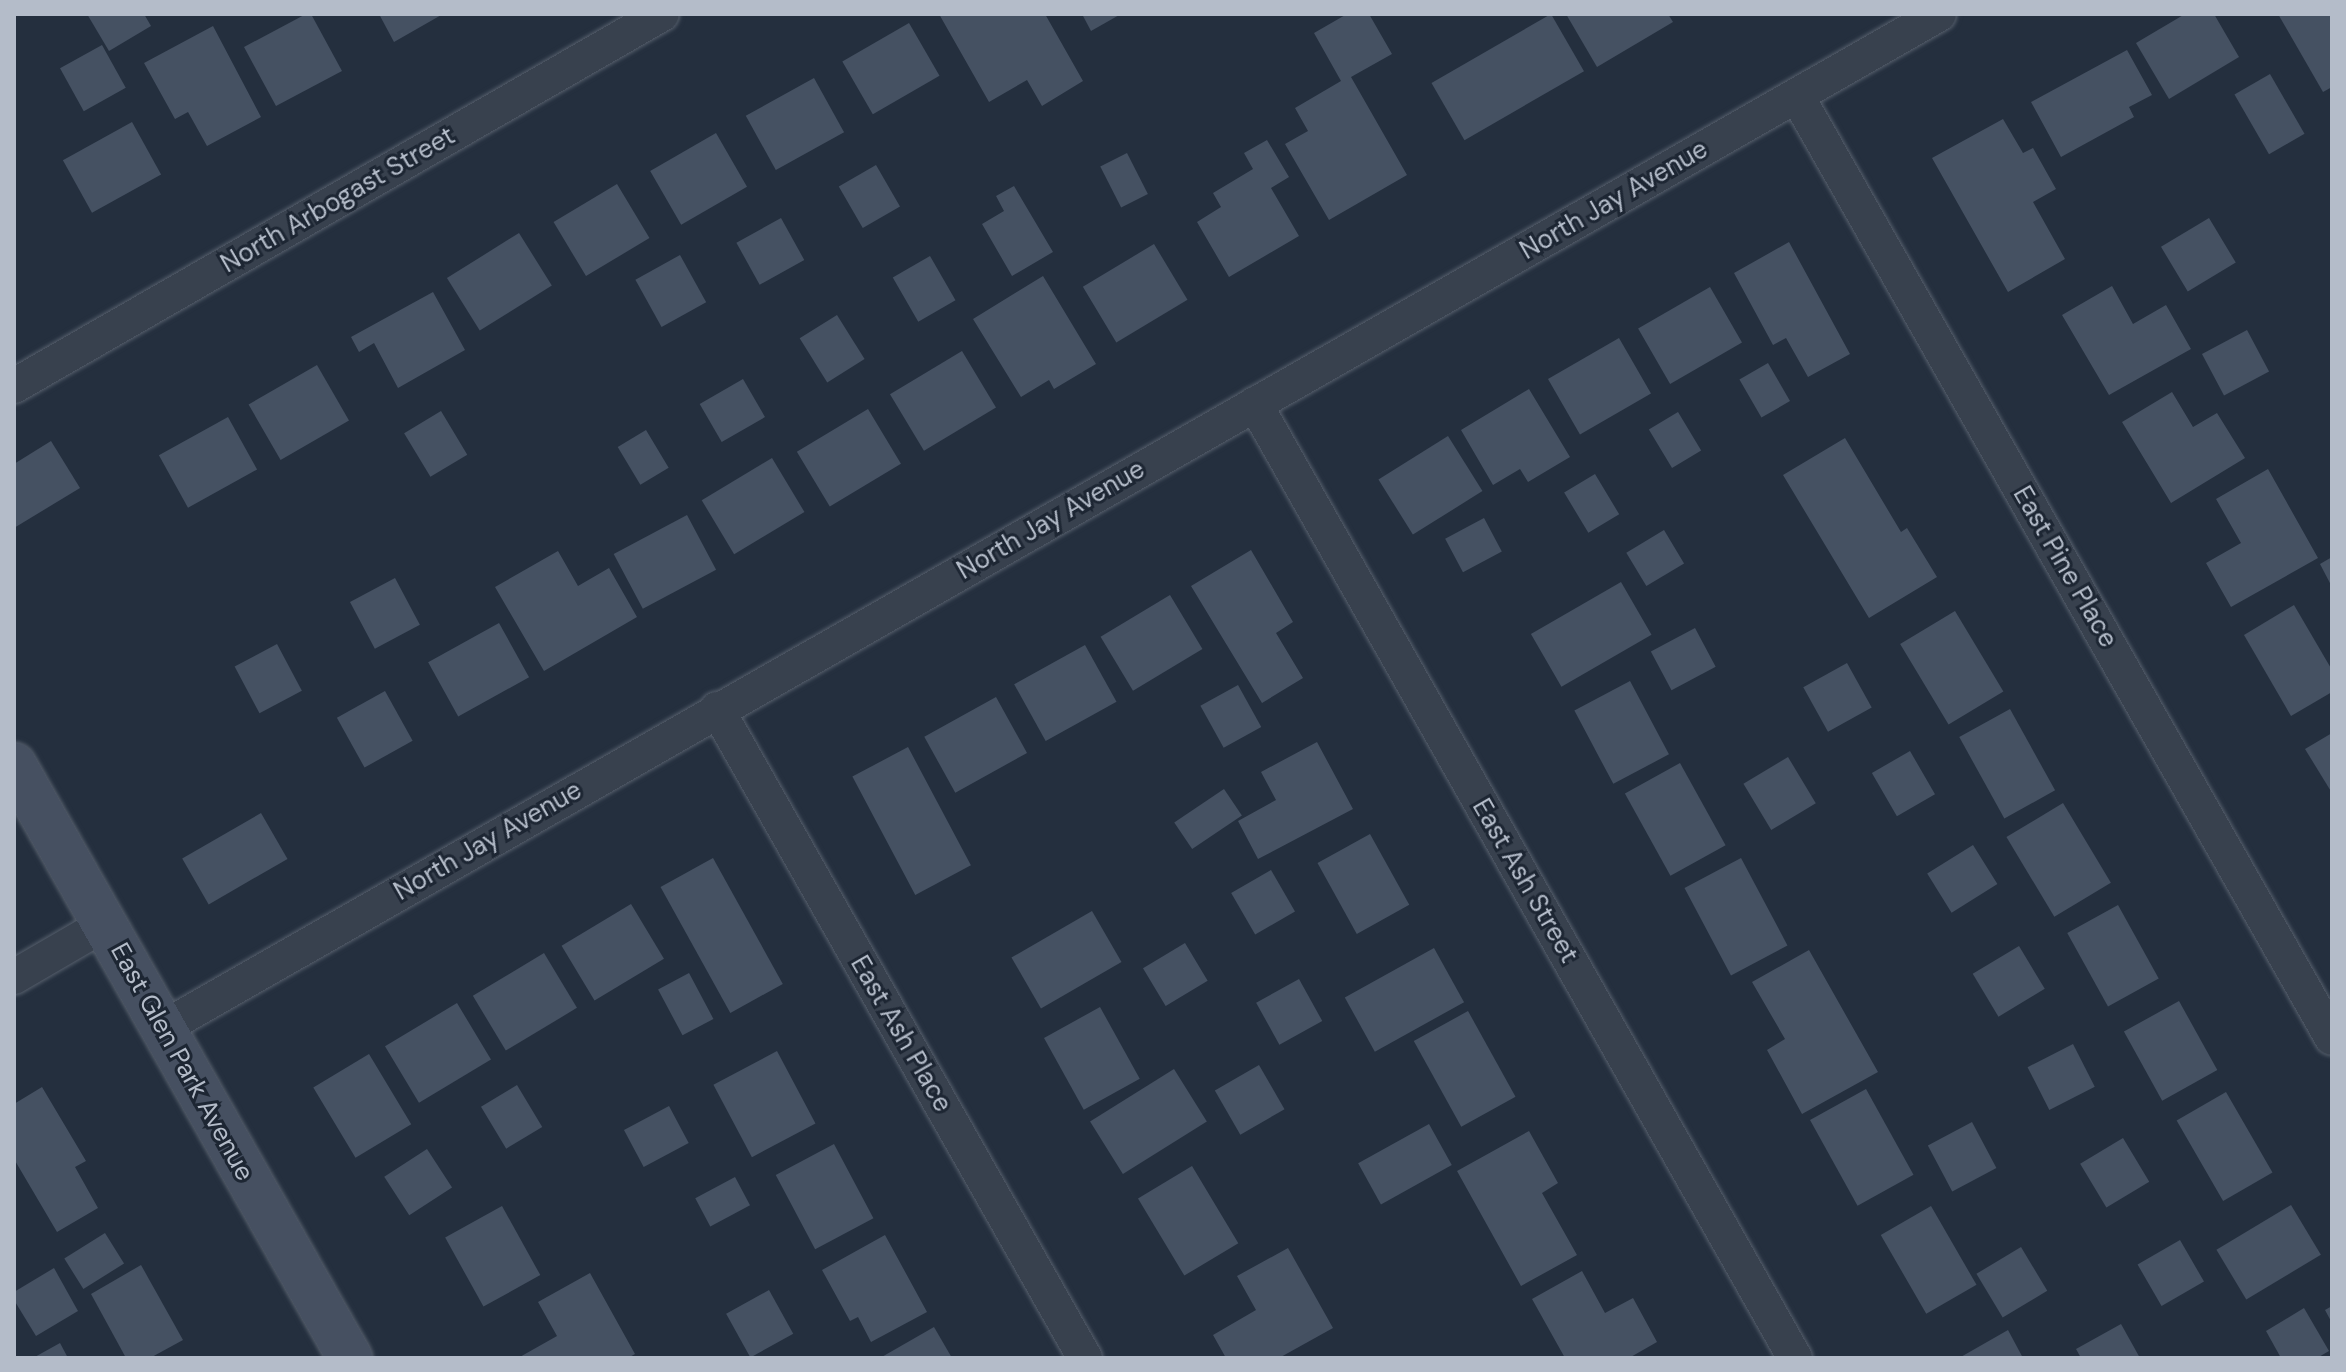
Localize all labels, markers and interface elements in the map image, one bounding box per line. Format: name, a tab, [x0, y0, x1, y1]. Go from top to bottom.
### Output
street label: North Arbogast Street	[215, 120, 461, 280]
street label: North Jay Avenue	[1515, 134, 1713, 266]
street label: North Jay Avenue	[952, 454, 1150, 586]
street label: East Pine Place	[2006, 481, 2124, 653]
street label: North Jay Avenue	[389, 775, 587, 907]
street label: East Ash Street	[1465, 793, 1585, 969]
street label: East Glen Park Avenue	[104, 938, 260, 1186]
street label: East Ash Place	[844, 950, 958, 1118]

